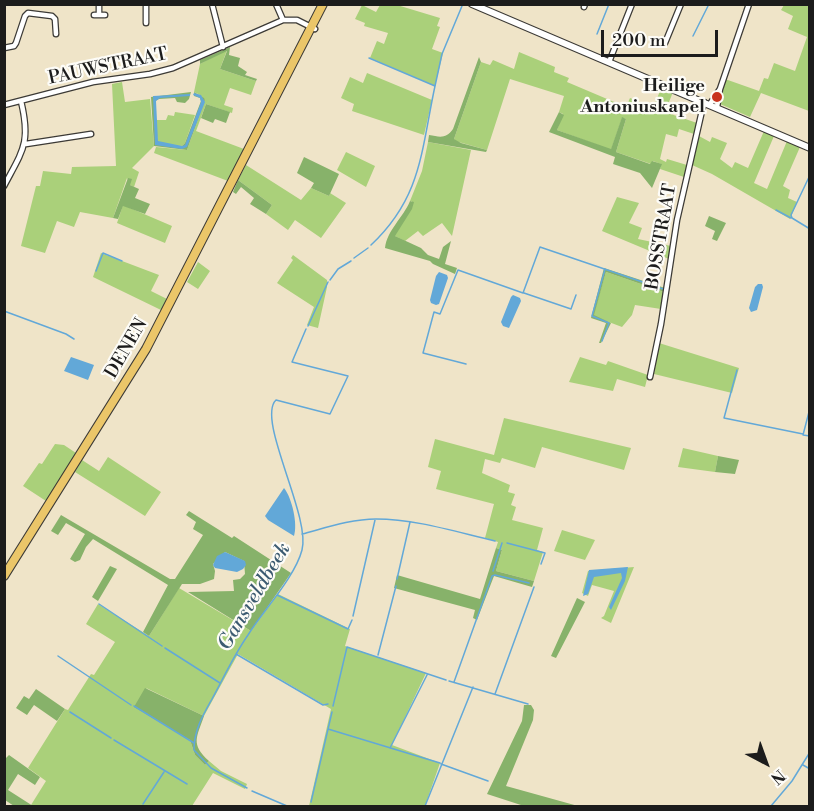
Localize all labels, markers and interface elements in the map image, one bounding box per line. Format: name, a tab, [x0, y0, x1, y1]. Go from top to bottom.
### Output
scale bar	[604, 18, 721, 56]
text: 200 m	[612, 29, 666, 52]
street label: PAUWSTRAAT	[46, 44, 170, 90]
place label: Heilige Antoniuskapel	[580, 76, 705, 118]
marker: Heilige Antoniuskapel	[710, 90, 724, 104]
street label: BOSSTRAAT	[642, 182, 682, 292]
street label: DENEN	[101, 315, 153, 383]
water label: Gansveldbeek	[214, 539, 296, 655]
north arrow	[736, 733, 796, 793]
text: N	[766, 765, 789, 788]

